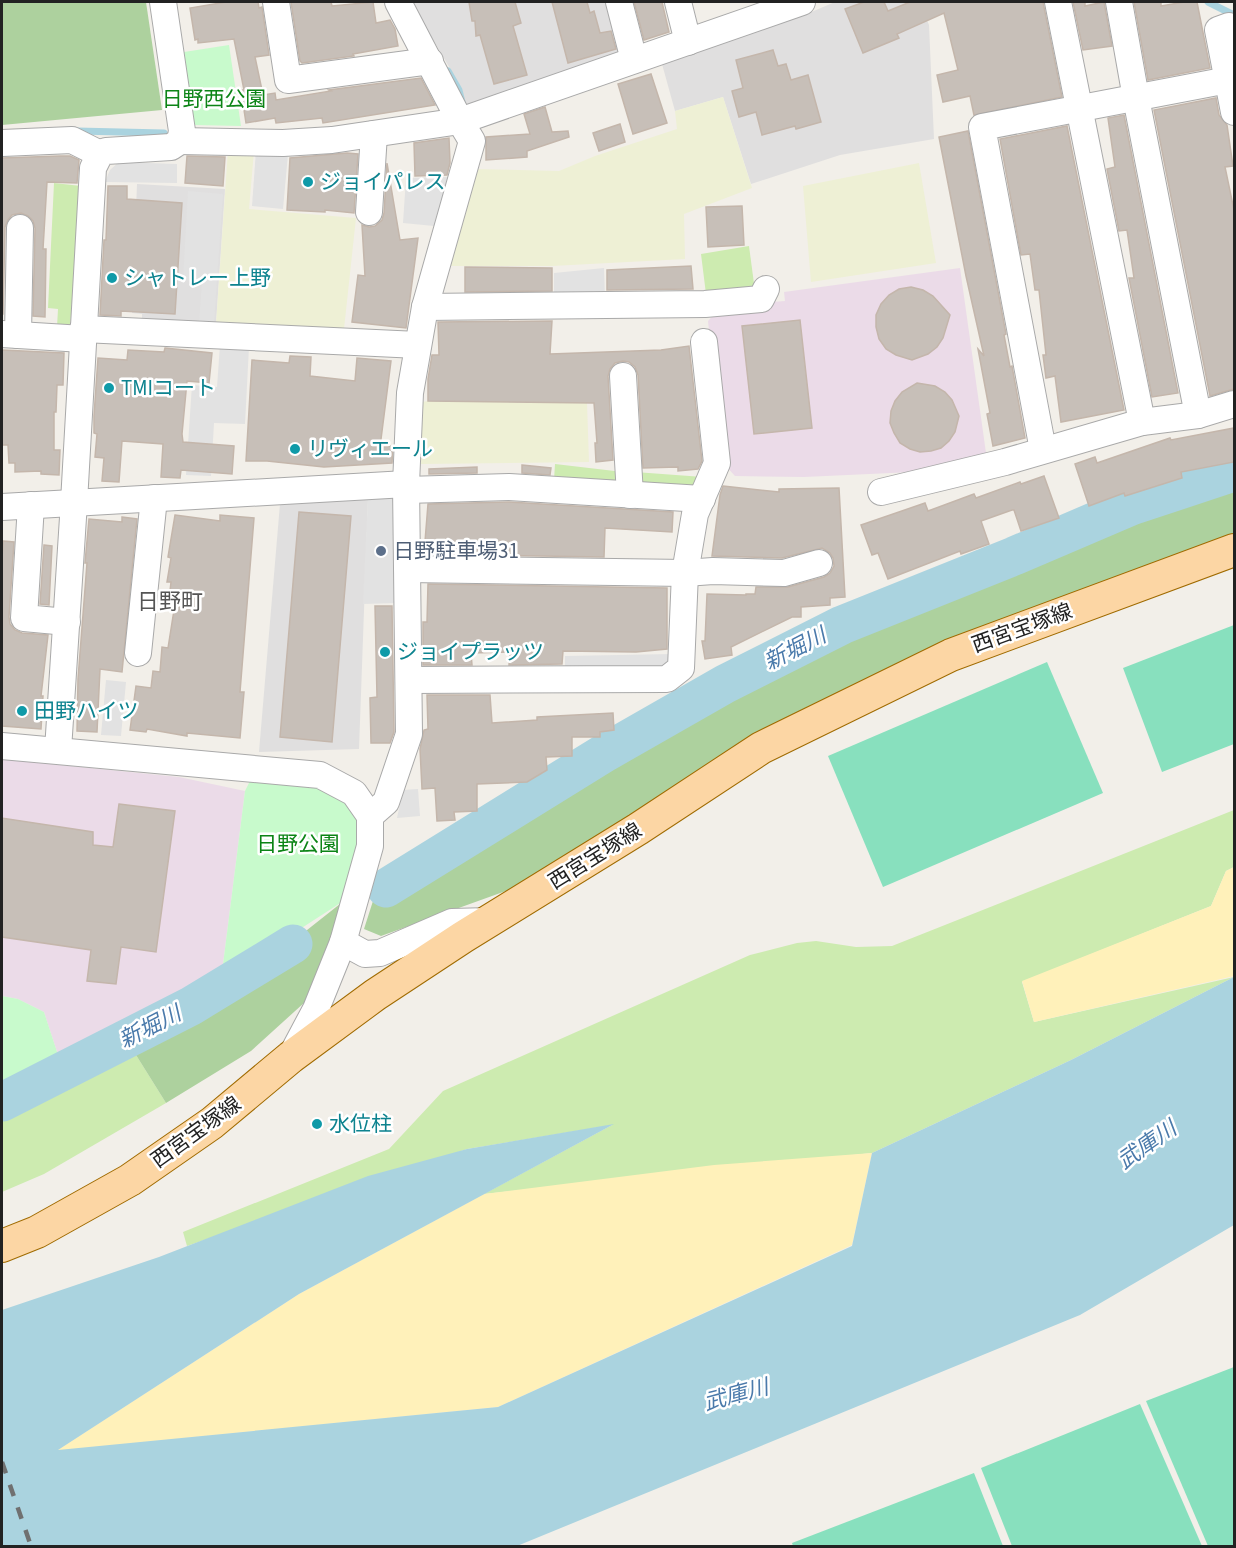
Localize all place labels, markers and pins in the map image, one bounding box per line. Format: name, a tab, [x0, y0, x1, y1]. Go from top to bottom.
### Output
place label: ジョイパレス	[320, 167, 446, 197]
marker: ジョイパレス	[301, 175, 315, 189]
place label: シャトレー上野	[124, 263, 271, 293]
marker: シャトレー上野	[105, 271, 119, 285]
place label: TMIコート	[121, 373, 216, 403]
marker: TMIコート	[102, 381, 116, 395]
place label: リヴィエール	[307, 434, 433, 464]
marker: リヴィエール	[288, 442, 302, 456]
place label: 日野駐車場31	[393, 536, 519, 566]
marker: 日野駐車場31	[374, 544, 388, 558]
place label: ジョイプラッツ	[397, 637, 544, 667]
marker: ジョイプラッツ	[378, 645, 392, 659]
place label: 田野ハイツ	[34, 696, 139, 726]
marker: 田野ハイツ	[15, 704, 29, 718]
place label: 水位柱	[329, 1109, 392, 1139]
marker: 水位柱	[310, 1117, 324, 1131]

